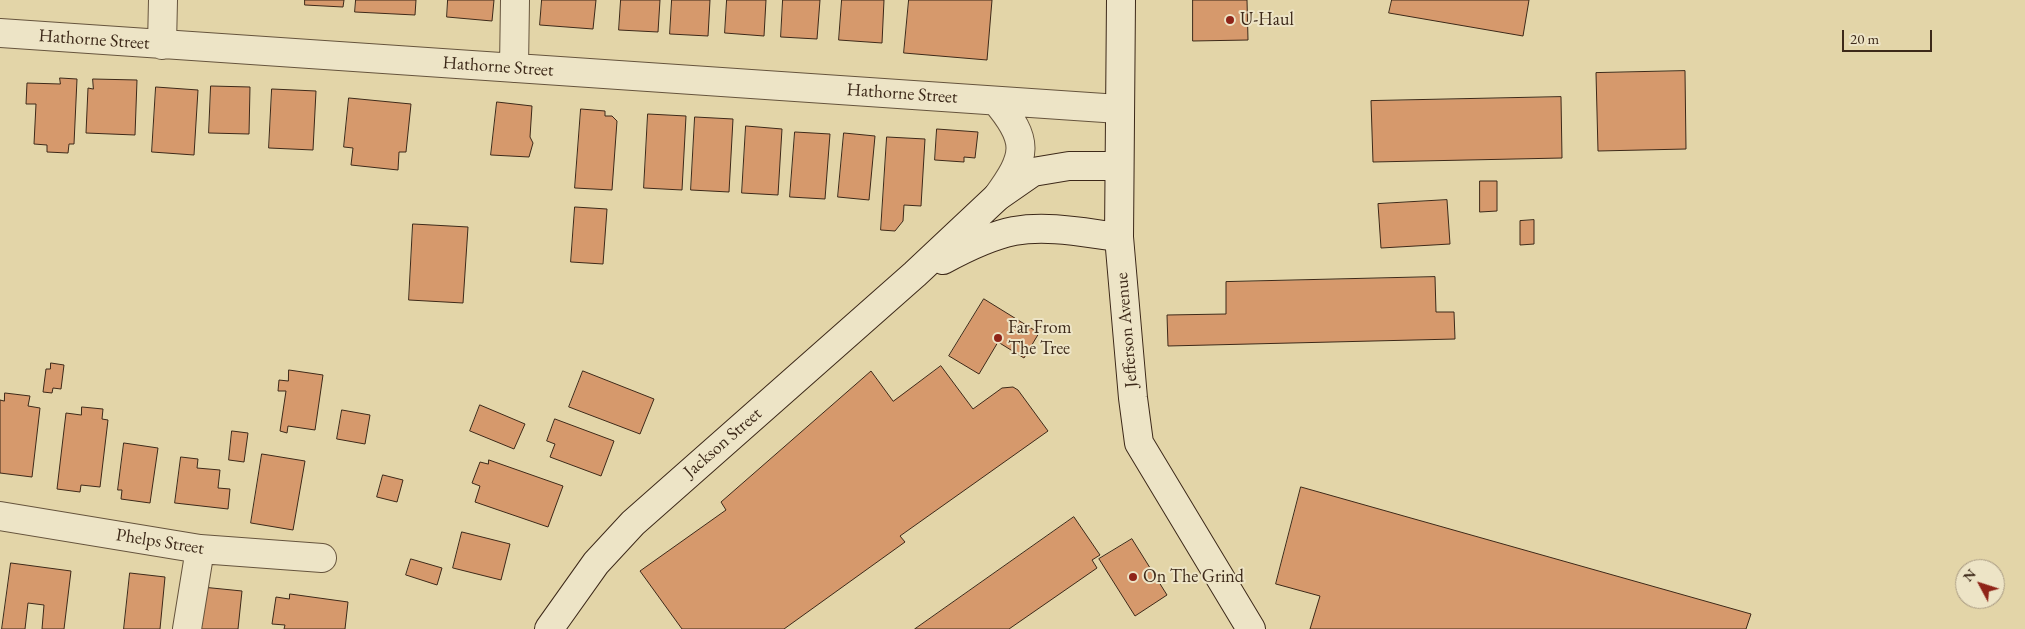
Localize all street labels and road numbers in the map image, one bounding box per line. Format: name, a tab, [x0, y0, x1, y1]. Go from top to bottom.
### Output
street label: Hathorne Street	[38, 25, 150, 55]
street label: Hathorne Street	[442, 52, 554, 82]
street label: Hathorne Street	[846, 79, 958, 109]
street label: Jefferson Avenue	[1111, 271, 1143, 389]
street label: Jackson Street	[680, 403, 766, 483]
street label: Phelps Street	[114, 524, 206, 560]

